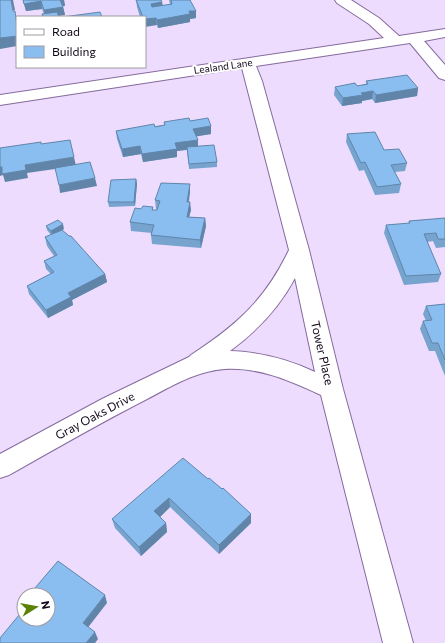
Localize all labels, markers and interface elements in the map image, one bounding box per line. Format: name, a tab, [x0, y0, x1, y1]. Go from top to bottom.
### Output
legend	[16, 16, 146, 68]
text: Road	[52, 24, 80, 38]
text: Building	[52, 44, 96, 58]
street label: Lealand Lane	[193, 56, 253, 76]
street label: Tower Place	[309, 319, 337, 386]
street label: Gray Oaks Drive	[53, 388, 136, 442]
north arrow	[16, 587, 56, 627]
text: N	[39, 600, 53, 610]

